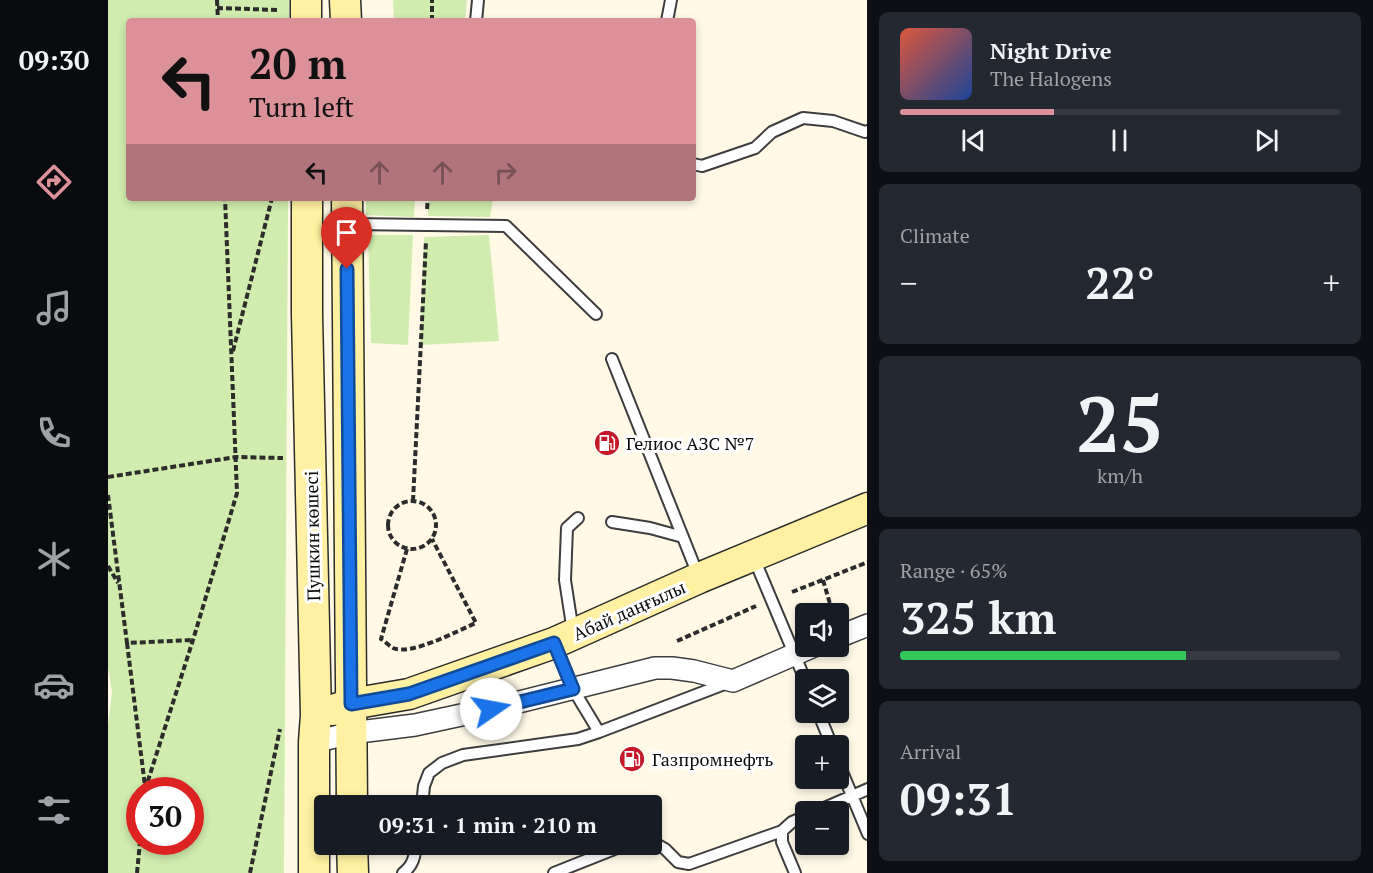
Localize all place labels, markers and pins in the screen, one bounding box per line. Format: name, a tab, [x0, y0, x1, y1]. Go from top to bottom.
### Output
pin	[321, 207, 372, 269]
fuel station icon: Гелиос АЗС №7	[592, 428, 622, 458]
place label: Гелиос АЗС №7	[626, 431, 754, 455]
fuel station icon: Газпромнефть	[617, 744, 647, 774]
place label: Газпромнефть	[652, 747, 774, 771]

